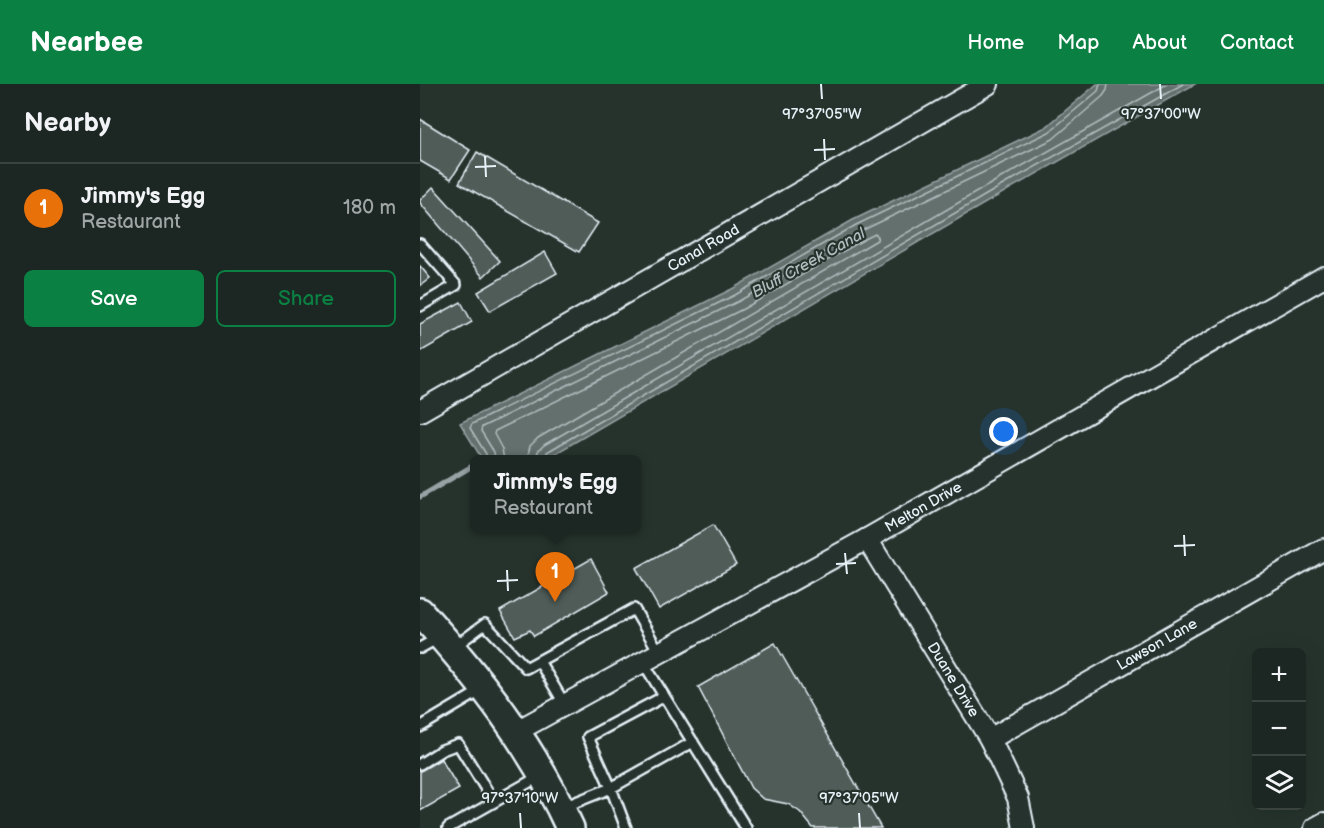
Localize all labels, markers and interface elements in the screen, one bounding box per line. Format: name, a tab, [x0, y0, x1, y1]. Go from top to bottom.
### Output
text: Nearbee	[30, 26, 143, 59]
text: Home	[967, 30, 1024, 55]
text: Map	[1057, 30, 1099, 55]
text: About	[1132, 30, 1187, 55]
text: Contact	[1220, 30, 1294, 55]
text: 97°37'05"W	[782, 105, 862, 124]
text: 97°37'00"W	[1121, 105, 1201, 124]
text: Nearby	[24, 108, 111, 139]
text: Jimmy's Egg	[81, 183, 205, 210]
text: 1	[39, 196, 48, 220]
text: 180 m	[343, 196, 396, 220]
text: Restaurant	[81, 210, 181, 234]
street label: Canal Road	[664, 220, 743, 276]
water label: Bluff Creek Canal	[749, 224, 870, 302]
button: Save	[24, 270, 204, 327]
button: Share	[216, 270, 396, 327]
your location	[989, 417, 1018, 446]
popup	[470, 455, 641, 533]
text: Jimmy's Egg	[493, 469, 618, 496]
street label: Melton Drive	[882, 478, 965, 537]
text: Restaurant	[493, 496, 593, 520]
pin: 1	[536, 552, 574, 602]
street label: Lawson Lane	[1114, 614, 1201, 675]
street label: Duane Drive	[923, 639, 983, 721]
map controls	[1252, 648, 1306, 810]
button: +	[1252, 648, 1306, 702]
button: −	[1252, 702, 1306, 756]
button: layers	[1252, 756, 1306, 810]
text: 97°37'10"W	[482, 789, 559, 808]
text: 97°37'05"W	[819, 789, 899, 808]

